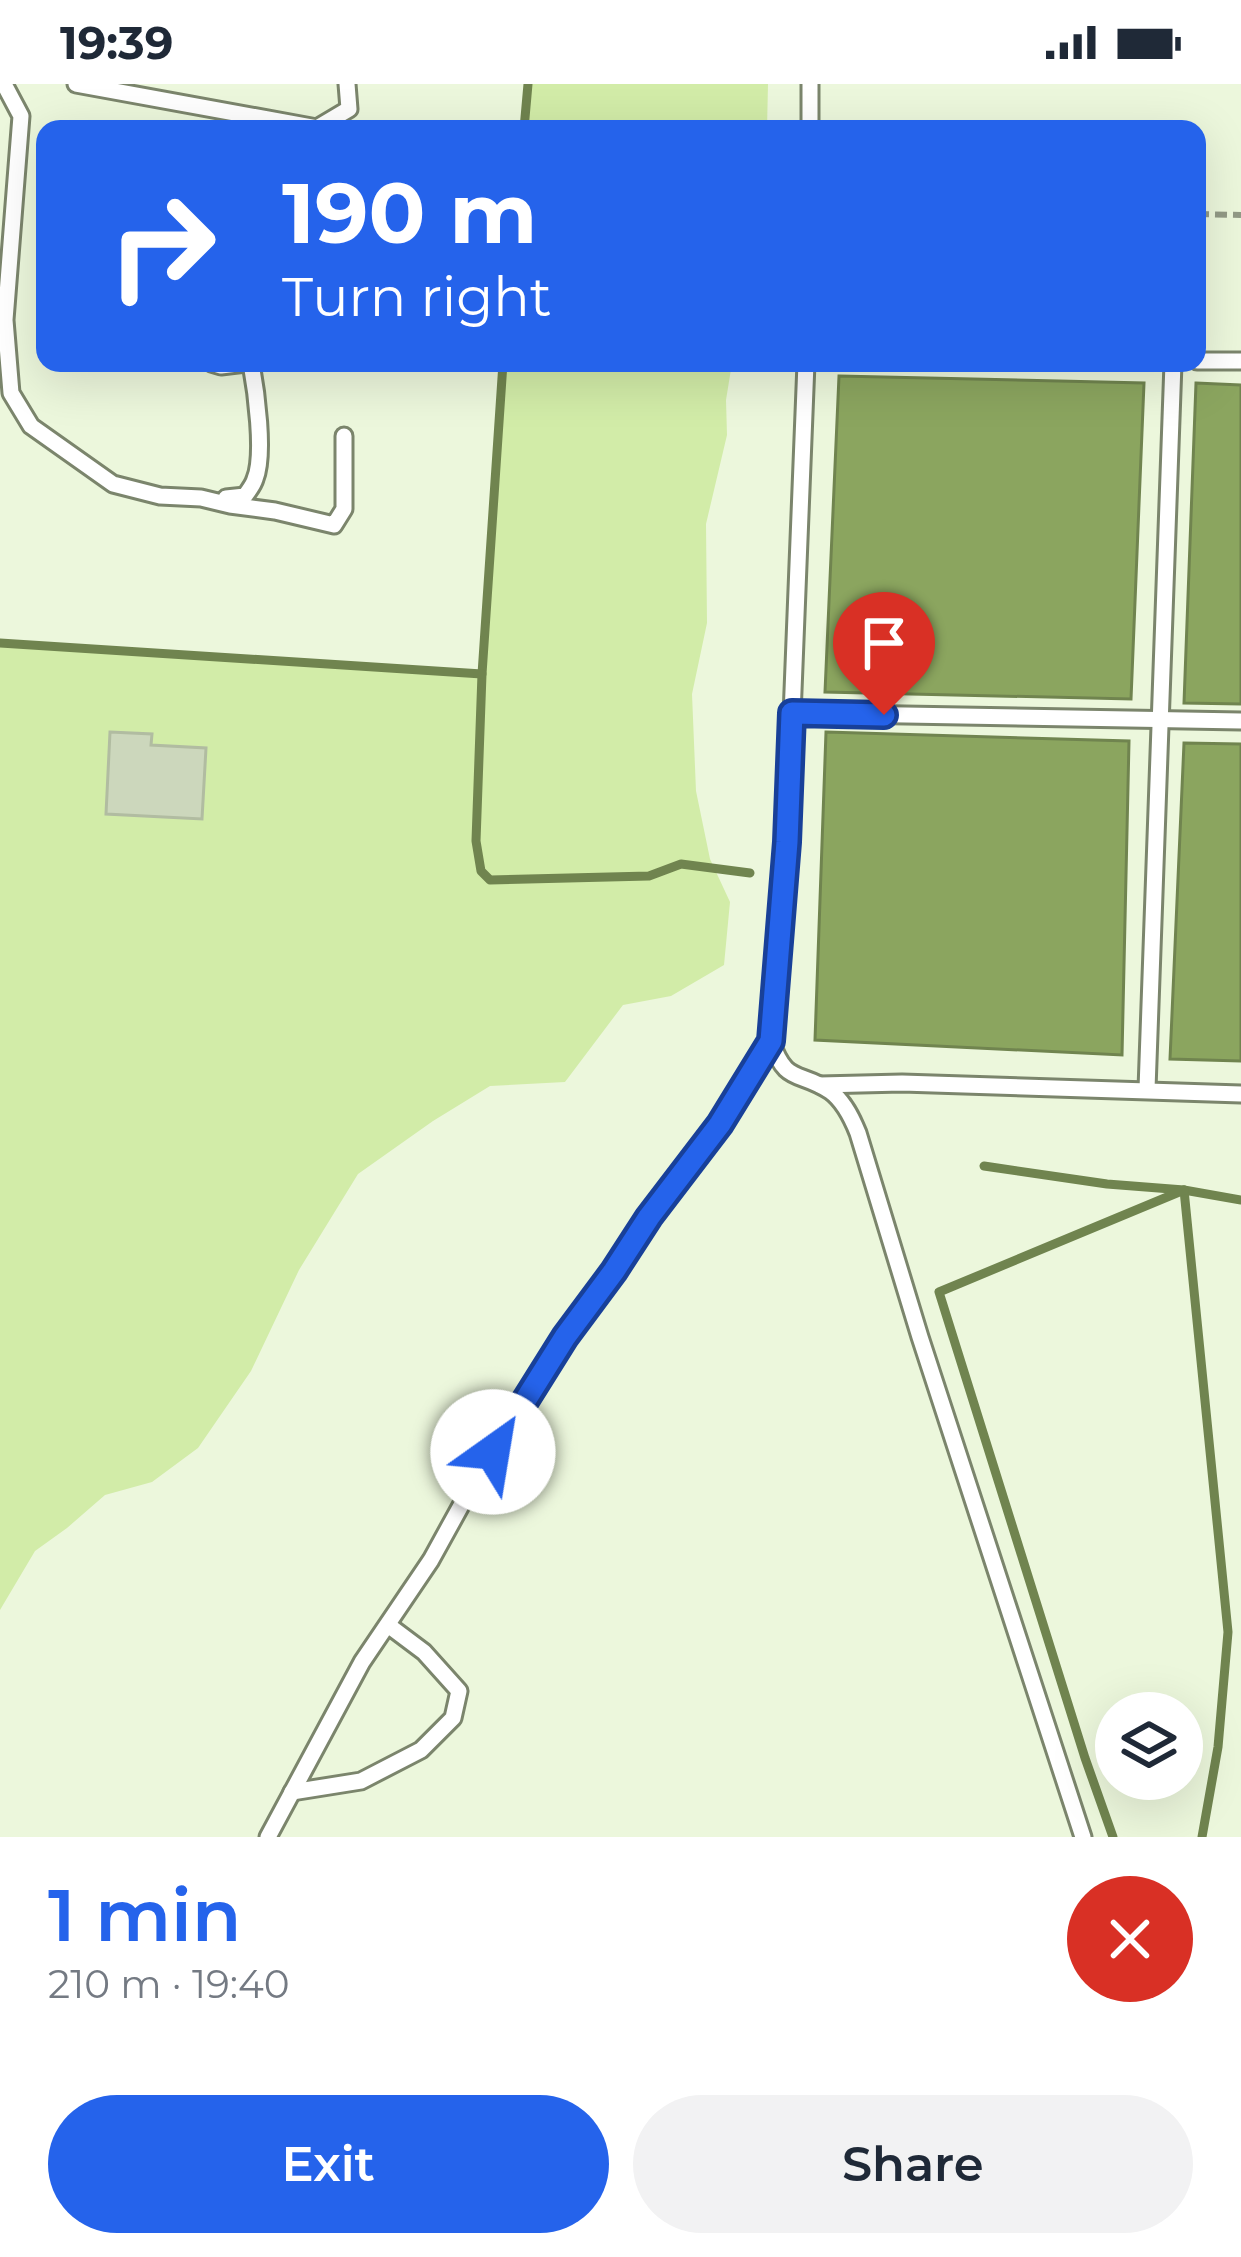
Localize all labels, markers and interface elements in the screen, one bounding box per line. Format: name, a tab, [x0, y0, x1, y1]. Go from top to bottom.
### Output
text: 19:39	[60, 15, 173, 70]
text: 190 m	[282, 162, 537, 264]
icon: right	[84, 168, 240, 324]
text: Turn right	[282, 264, 552, 330]
pin	[833, 592, 935, 715]
icon: arrive	[851, 610, 917, 676]
position arrow	[430, 1389, 556, 1515]
map controls	[1095, 1692, 1203, 1800]
button: layers	[1095, 1692, 1203, 1800]
text: 1 min	[48, 1871, 241, 1959]
button: close	[1067, 1876, 1193, 2002]
text: 210 m · 19:40	[48, 1960, 290, 2008]
button: Exit	[48, 2095, 609, 2233]
button: Share	[633, 2095, 1193, 2233]

